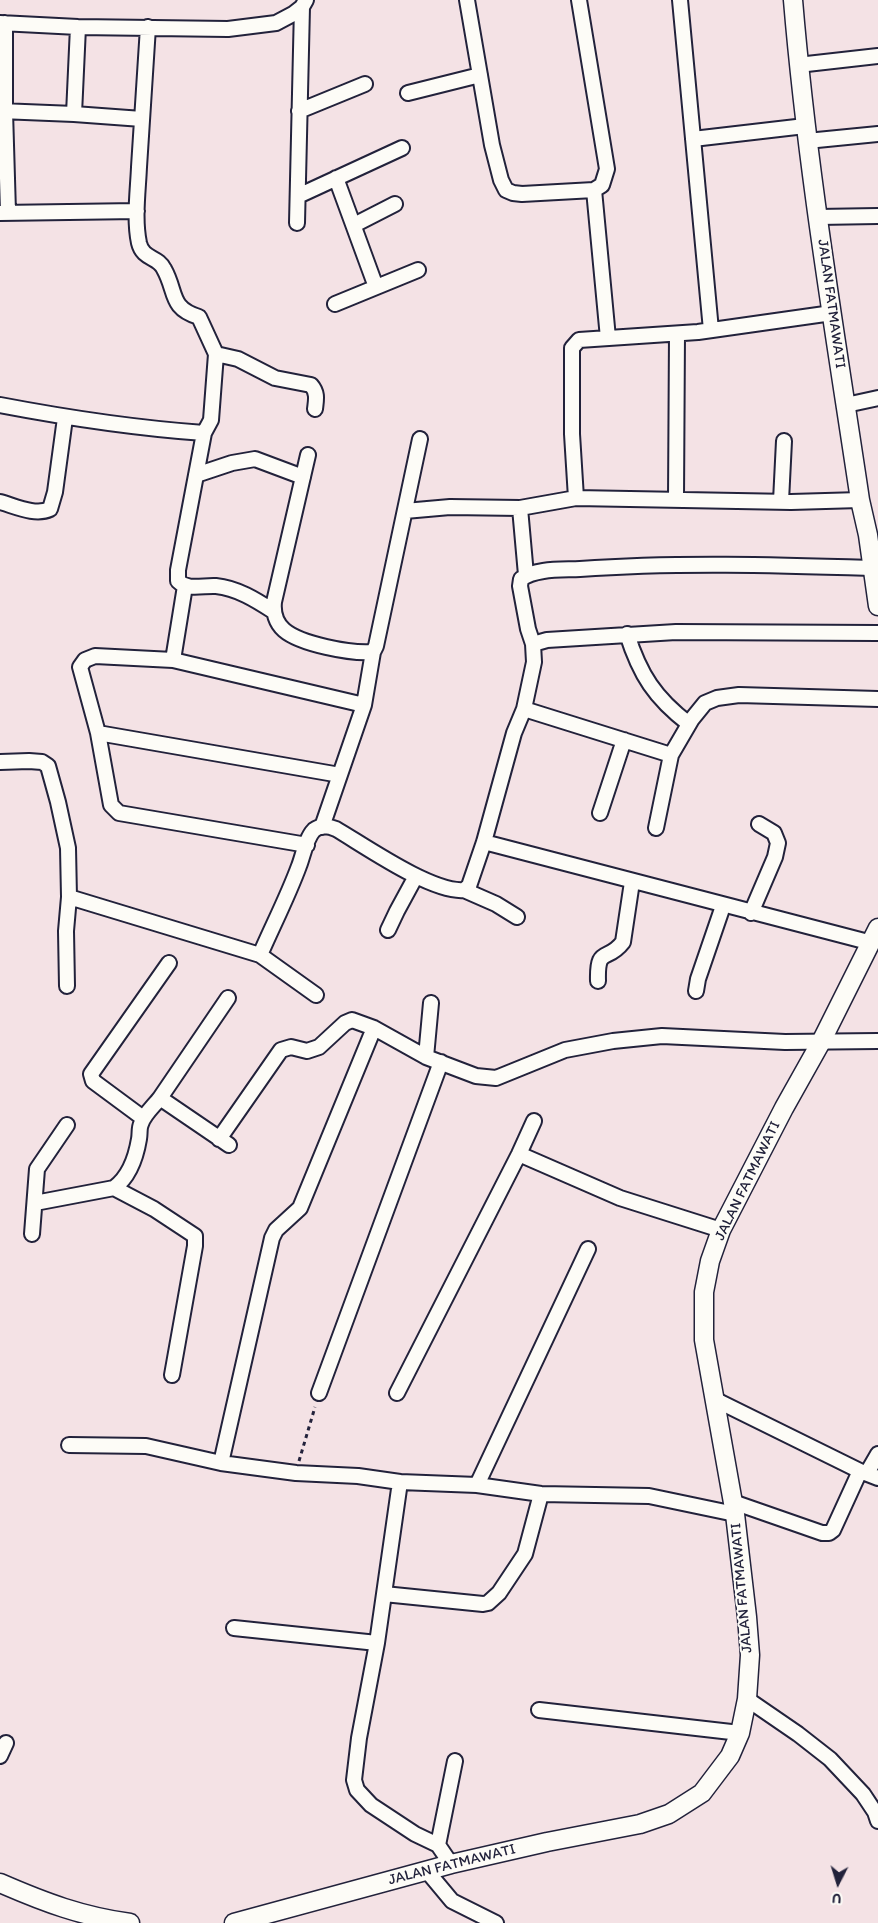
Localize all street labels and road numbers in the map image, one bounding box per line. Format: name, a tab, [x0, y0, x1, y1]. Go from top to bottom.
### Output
street label: JALAN FATMAWATI	[813, 238, 849, 370]
street label: JALAN FATMAWATI	[711, 1118, 785, 1244]
street label: JALAN FATMAWATI	[727, 1522, 757, 1654]
street label: JALAN FATMAWATI	[387, 1841, 517, 1889]

